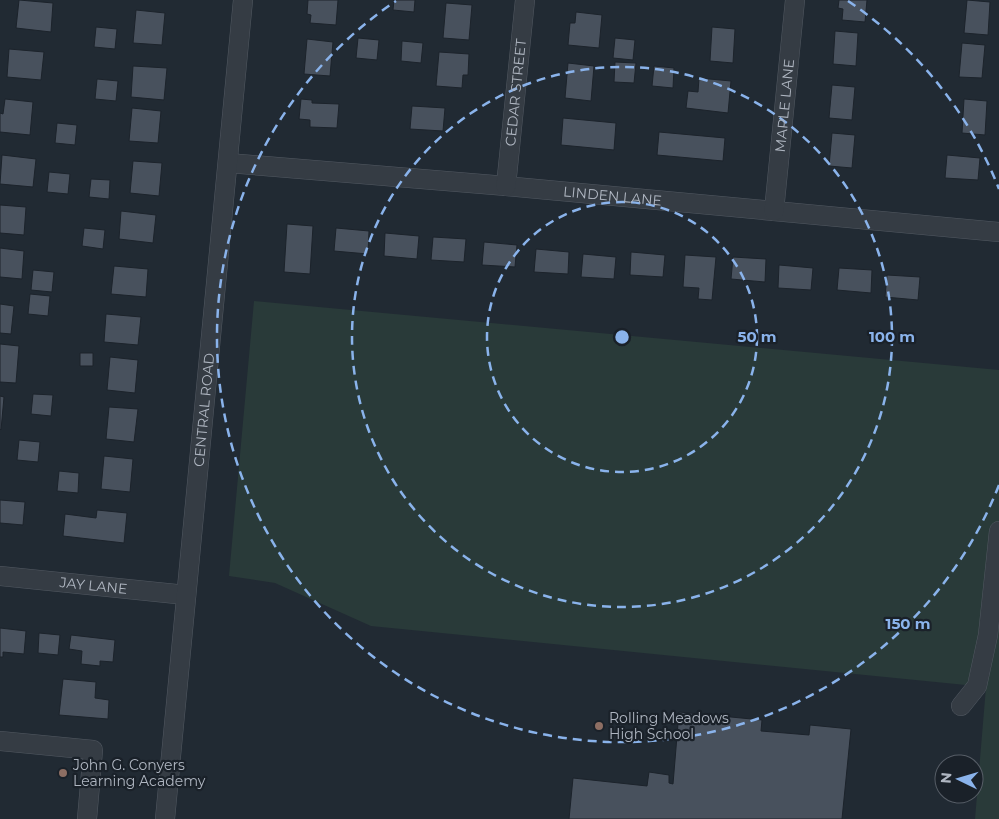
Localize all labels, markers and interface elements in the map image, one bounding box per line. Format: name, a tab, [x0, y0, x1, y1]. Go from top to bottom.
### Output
street label: CEDAR STREET	[501, 38, 530, 147]
street label: MAPLE LANE	[771, 58, 798, 153]
street label: LINDEN LANE	[562, 182, 663, 210]
text: 50 m	[737, 327, 777, 346]
text: 100 m	[869, 327, 915, 346]
centre of rings	[613, 328, 631, 346]
street label: CENTRAL ROAD	[190, 352, 218, 468]
street label: JAY LANE	[58, 573, 128, 598]
text: 150 m	[886, 614, 930, 633]
place label: Rolling Meadows High School	[609, 709, 729, 743]
marker: Rolling Meadows High School	[593, 720, 605, 732]
north arrow	[934, 754, 984, 804]
place label: John G. Conyers Learning Academy	[72, 756, 206, 790]
marker: John G. Conyers Learning Academy	[57, 767, 69, 779]
text: N	[937, 771, 956, 784]

